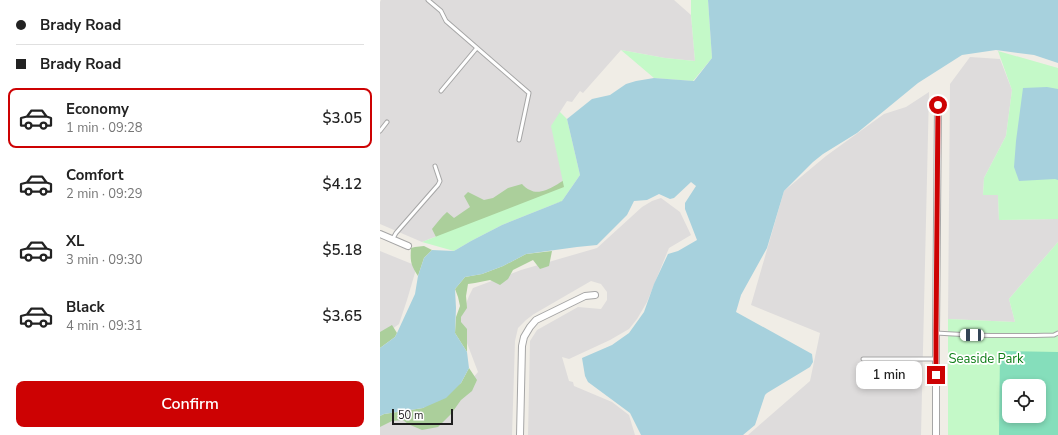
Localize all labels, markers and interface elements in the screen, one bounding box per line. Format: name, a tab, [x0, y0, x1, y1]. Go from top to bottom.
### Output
text: Brady Road	[40, 15, 121, 35]
text: Brady Road	[40, 54, 121, 74]
route start	[929, 96, 947, 114]
text: Economy	[66, 99, 129, 119]
icon: car	[18, 100, 54, 136]
text: $3.05	[322, 108, 362, 128]
text: 1 min · 09:28	[66, 119, 142, 137]
text: Comfort	[66, 165, 123, 185]
icon: car	[18, 166, 54, 202]
text: $4.12	[322, 174, 362, 194]
text: 2 min · 09:29	[66, 185, 142, 203]
text: XL	[66, 231, 85, 251]
icon: car	[18, 232, 54, 268]
text: $5.18	[322, 240, 362, 260]
text: 3 min · 09:30	[66, 251, 142, 269]
text: Black	[66, 297, 104, 317]
icon: car	[18, 298, 54, 334]
text: $3.65	[322, 306, 362, 326]
text: 4 min · 09:31	[66, 317, 142, 335]
car	[960, 329, 984, 341]
park label: Seaside Park	[949, 350, 1024, 368]
callout: 1 min	[856, 361, 922, 389]
text: 1 min	[872, 366, 906, 384]
route end	[927, 366, 945, 384]
map controls	[1002, 379, 1046, 423]
button: locate	[1002, 379, 1046, 423]
button: Confirm	[16, 381, 364, 427]
scale bar	[392, 407, 453, 426]
text: 50 m	[398, 408, 423, 423]

